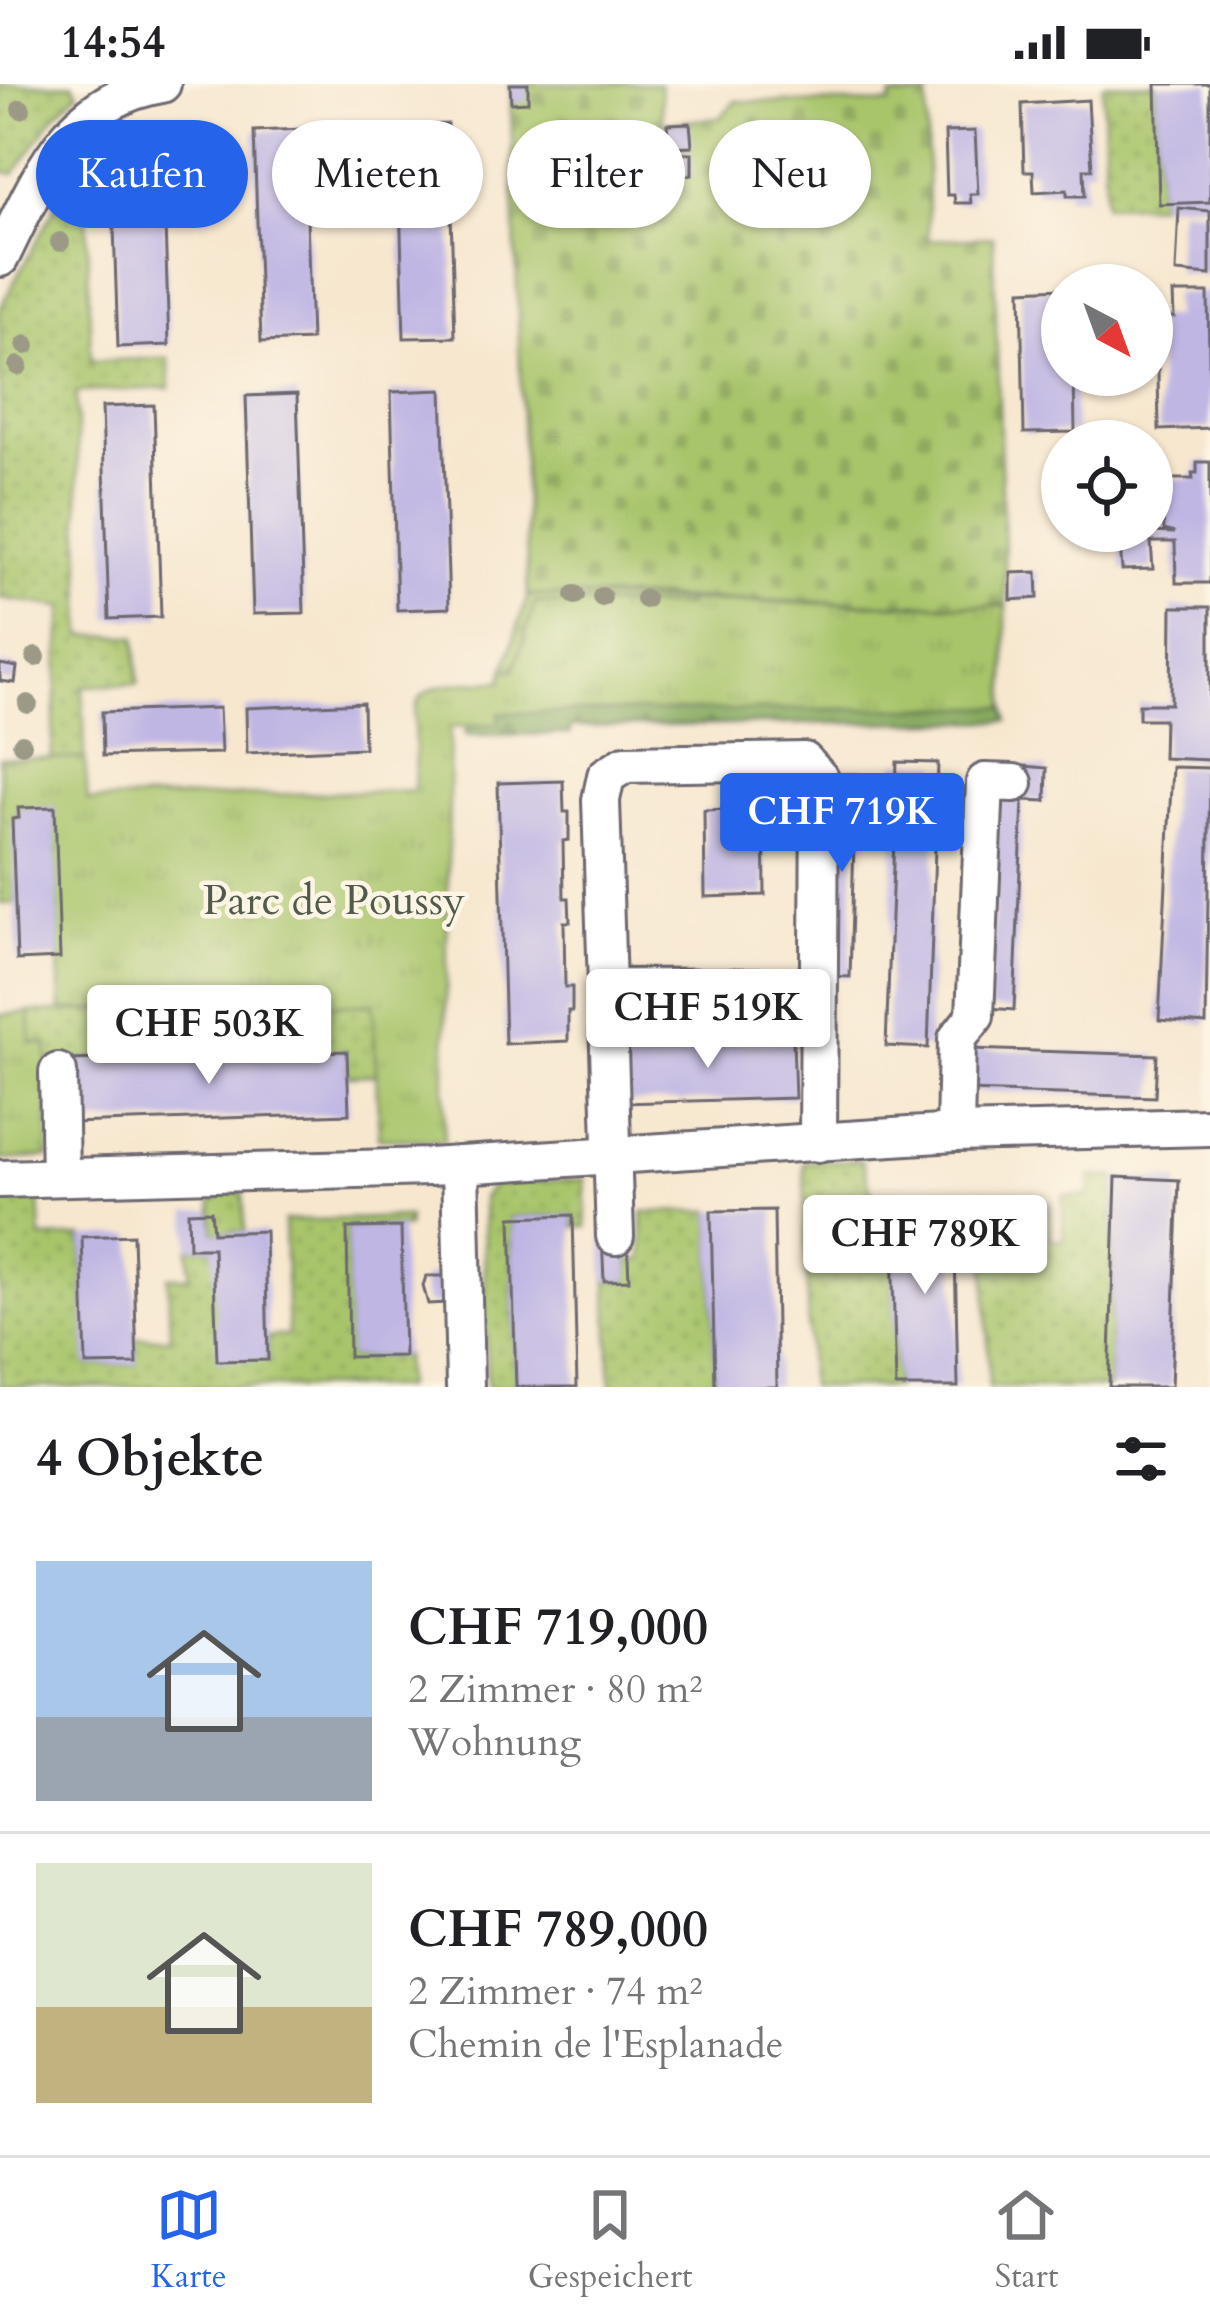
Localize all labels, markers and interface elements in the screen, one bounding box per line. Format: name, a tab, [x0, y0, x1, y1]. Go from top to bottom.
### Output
text: 14:54	[60, 12, 165, 73]
chip: Kaufen	[36, 120, 248, 228]
chip: Mieten	[272, 120, 483, 228]
chip: Filter	[507, 120, 685, 228]
chip: Neu	[709, 120, 871, 228]
north arrow	[1041, 264, 1173, 396]
map controls	[1041, 264, 1173, 552]
button: locate	[1041, 420, 1173, 552]
pin: CHF 719K	[718, 773, 966, 875]
text: CHF 719K	[747, 785, 937, 838]
park label: Parc de Poussy	[203, 872, 465, 929]
pin: CHF 519K	[584, 969, 832, 1071]
text: CHF 519K	[613, 981, 803, 1034]
pin: CHF 503K	[85, 985, 333, 1087]
text: CHF 503K	[114, 997, 304, 1050]
pin: CHF 789K	[801, 1195, 1049, 1297]
text: CHF 789K	[830, 1207, 1020, 1260]
text: 4 Objekte	[36, 1424, 264, 1494]
icon: filters	[1108, 1426, 1174, 1492]
text: CHF 719,000	[408, 1593, 708, 1663]
icon: home	[132, 1609, 276, 1753]
text: 2 Zimmer · 80 m²	[408, 1663, 702, 1716]
text: Wohnung	[408, 1716, 581, 1769]
text: CHF 789,000	[408, 1895, 708, 1965]
icon: home	[132, 1911, 276, 2055]
text: 2 Zimmer · 74 m²	[408, 1965, 702, 2018]
text: Chemin de l'Esplanade	[408, 2018, 783, 2071]
tab: Karte	[151, 2182, 227, 2299]
tab: Gespeichert	[528, 2182, 692, 2299]
tab: Start	[993, 2182, 1059, 2299]

